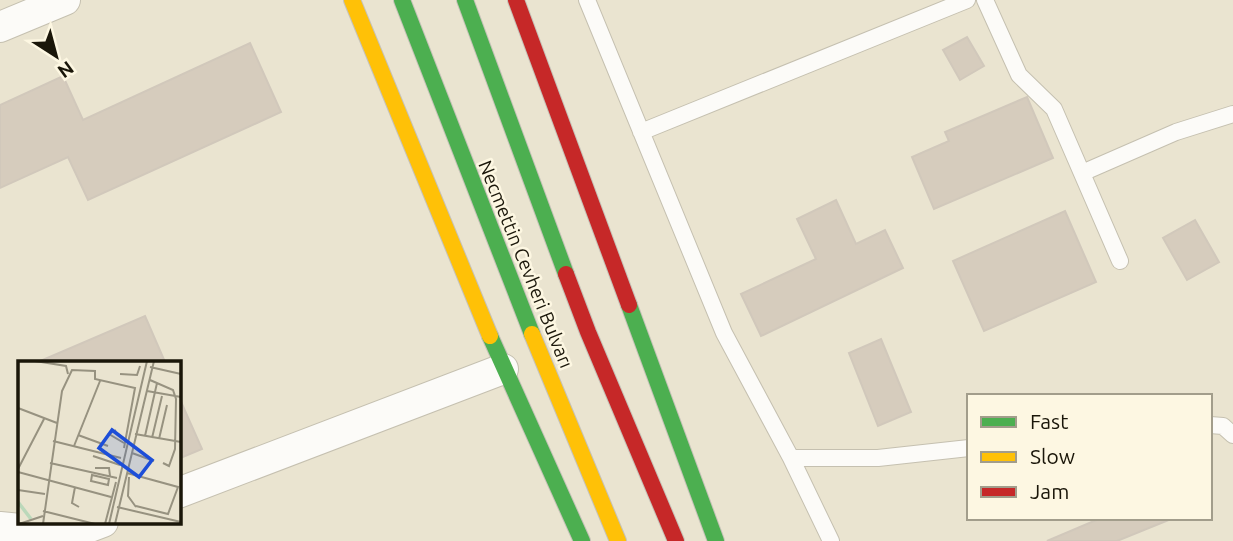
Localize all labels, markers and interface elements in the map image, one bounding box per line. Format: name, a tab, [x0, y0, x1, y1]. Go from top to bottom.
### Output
north arrow	[21, 21, 91, 91]
text: N	[54, 57, 78, 83]
street label: Necmettin Cevheri Bulvarı	[474, 157, 578, 371]
inset map	[18, 361, 180, 524]
legend	[967, 394, 1212, 520]
text: Fast	[1030, 409, 1068, 433]
text: Slow	[1030, 444, 1075, 468]
text: Jam	[1030, 479, 1069, 503]

